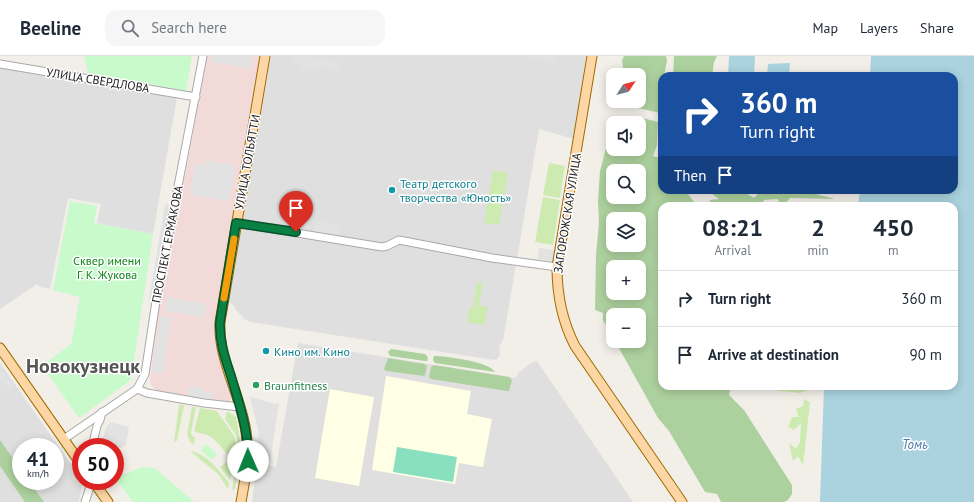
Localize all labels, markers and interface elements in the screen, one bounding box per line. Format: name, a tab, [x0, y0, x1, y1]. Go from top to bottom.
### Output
search box	[105, 10, 385, 46]
text: Beeline	[20, 16, 81, 40]
icon: search	[119, 17, 141, 39]
text: Search here	[151, 18, 227, 37]
text: Map	[812, 19, 838, 37]
text: Layers	[860, 19, 898, 37]
text: Share	[920, 19, 954, 37]
street label: УЛИЦА СВЕРДЛОВА	[45, 64, 151, 96]
north arrow	[606, 68, 646, 108]
map controls	[606, 68, 646, 348]
text: 360 m	[740, 84, 817, 121]
icon: right	[674, 88, 726, 140]
street label: УЛИЦА ТОЛЬЯТТИ	[231, 113, 263, 211]
button: sound	[606, 116, 646, 156]
text: Turn right	[740, 120, 815, 143]
street label: ЗАПОРОЖСКАЯ УЛИЦА	[550, 152, 584, 274]
button: search	[606, 164, 646, 204]
icon: arrive	[714, 164, 736, 186]
text: Then	[674, 166, 706, 185]
place label: Театр детского творчества «Юность»	[400, 176, 512, 205]
street label: ПРОСПЕКТ ЕРМАКОВА	[148, 184, 186, 304]
marker: Театр детского творчества «Юность»	[387, 185, 397, 195]
pin	[279, 191, 313, 232]
icon: arrive	[285, 197, 307, 219]
button: layers	[606, 212, 646, 252]
text: 08:21	[702, 212, 763, 243]
text: 2	[811, 212, 825, 243]
text: 450	[873, 212, 914, 243]
text: Arrival	[715, 242, 751, 259]
text: min	[807, 242, 829, 259]
text: m	[888, 242, 899, 259]
park label: Сквер имени Г. К. Жукова	[73, 253, 141, 282]
button: +	[606, 260, 646, 300]
icon: right	[674, 288, 696, 310]
text: Turn right	[708, 289, 771, 308]
text: 360 m	[901, 289, 942, 308]
button: −	[606, 308, 646, 348]
place label: Кино им. Кино	[274, 344, 350, 359]
icon: arrive	[674, 344, 696, 366]
text: Arrive at destination	[708, 345, 839, 364]
text: 90 m	[909, 345, 942, 364]
marker: Кино им. Кино	[261, 346, 271, 356]
district label: Новокузнецк	[26, 353, 140, 379]
place label: Braunfitness	[264, 378, 327, 393]
marker: Braunfitness	[251, 380, 261, 390]
water label: Томь	[902, 436, 928, 453]
speed limit sign: 50	[72, 438, 124, 490]
position arrow	[227, 440, 269, 482]
text: 41	[27, 446, 49, 472]
text: km/h	[27, 467, 49, 480]

